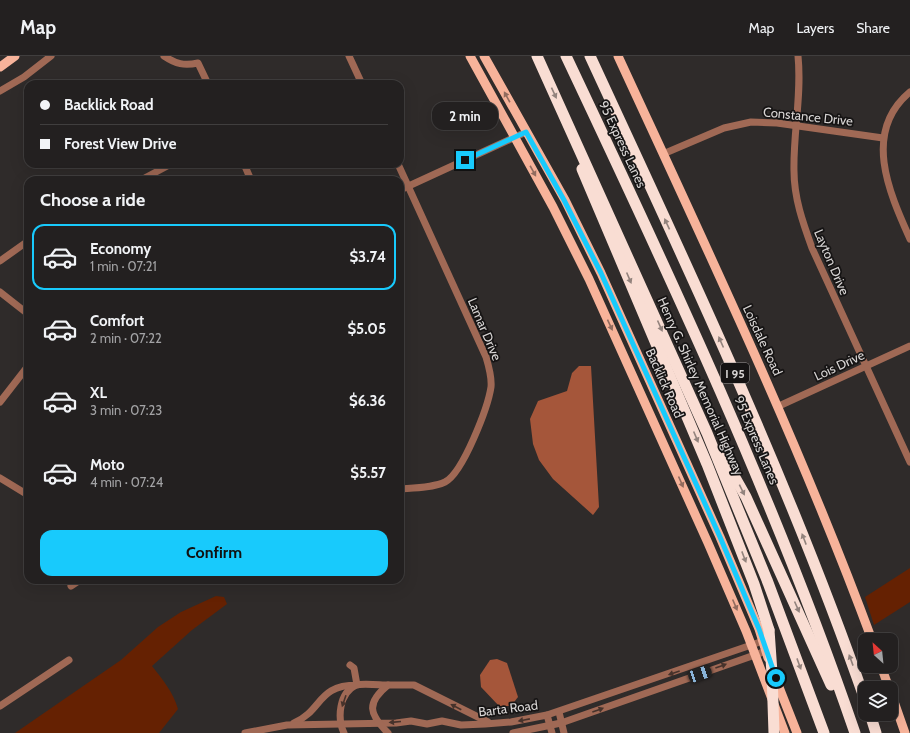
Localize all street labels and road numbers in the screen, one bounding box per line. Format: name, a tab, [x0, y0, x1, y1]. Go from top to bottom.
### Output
street label: 95 Express Lanes	[596, 98, 650, 191]
street label: Constance Drive	[762, 103, 854, 129]
street label: Layton Drive	[811, 227, 853, 298]
street label: Henry G. Shirley Memorial Highway	[654, 294, 748, 478]
street label: Lamar Drive	[465, 295, 506, 363]
street label: Loisdale Road	[740, 302, 786, 378]
street label: Backlick Road	[643, 346, 687, 420]
street label: Lois Drive	[811, 346, 867, 384]
road number: I 95	[721, 363, 749, 383]
street label: 95 Express Lanes	[731, 393, 783, 487]
street label: Barta Road	[477, 696, 539, 720]

